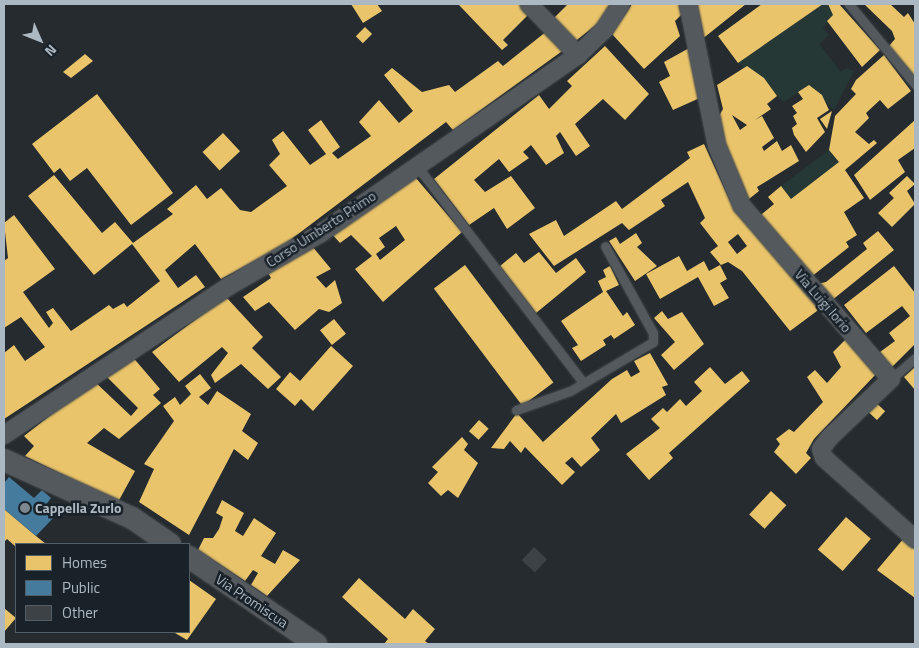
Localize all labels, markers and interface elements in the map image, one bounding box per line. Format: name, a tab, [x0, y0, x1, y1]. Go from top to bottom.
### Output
north arrow	[15, 15, 65, 65]
text: N	[40, 40, 62, 62]
street label: Corso Umberto Primo	[263, 187, 379, 271]
street label: Via Luigi Iorio	[791, 266, 855, 336]
place label: Cappella Zurlo	[35, 500, 121, 516]
marker: Cappella Zurlo	[19, 502, 31, 514]
legend	[15, 543, 190, 633]
text: Homes	[62, 551, 107, 574]
street label: Via Promiscua	[213, 571, 291, 631]
text: Public	[62, 576, 100, 599]
text: Other	[62, 601, 98, 624]

